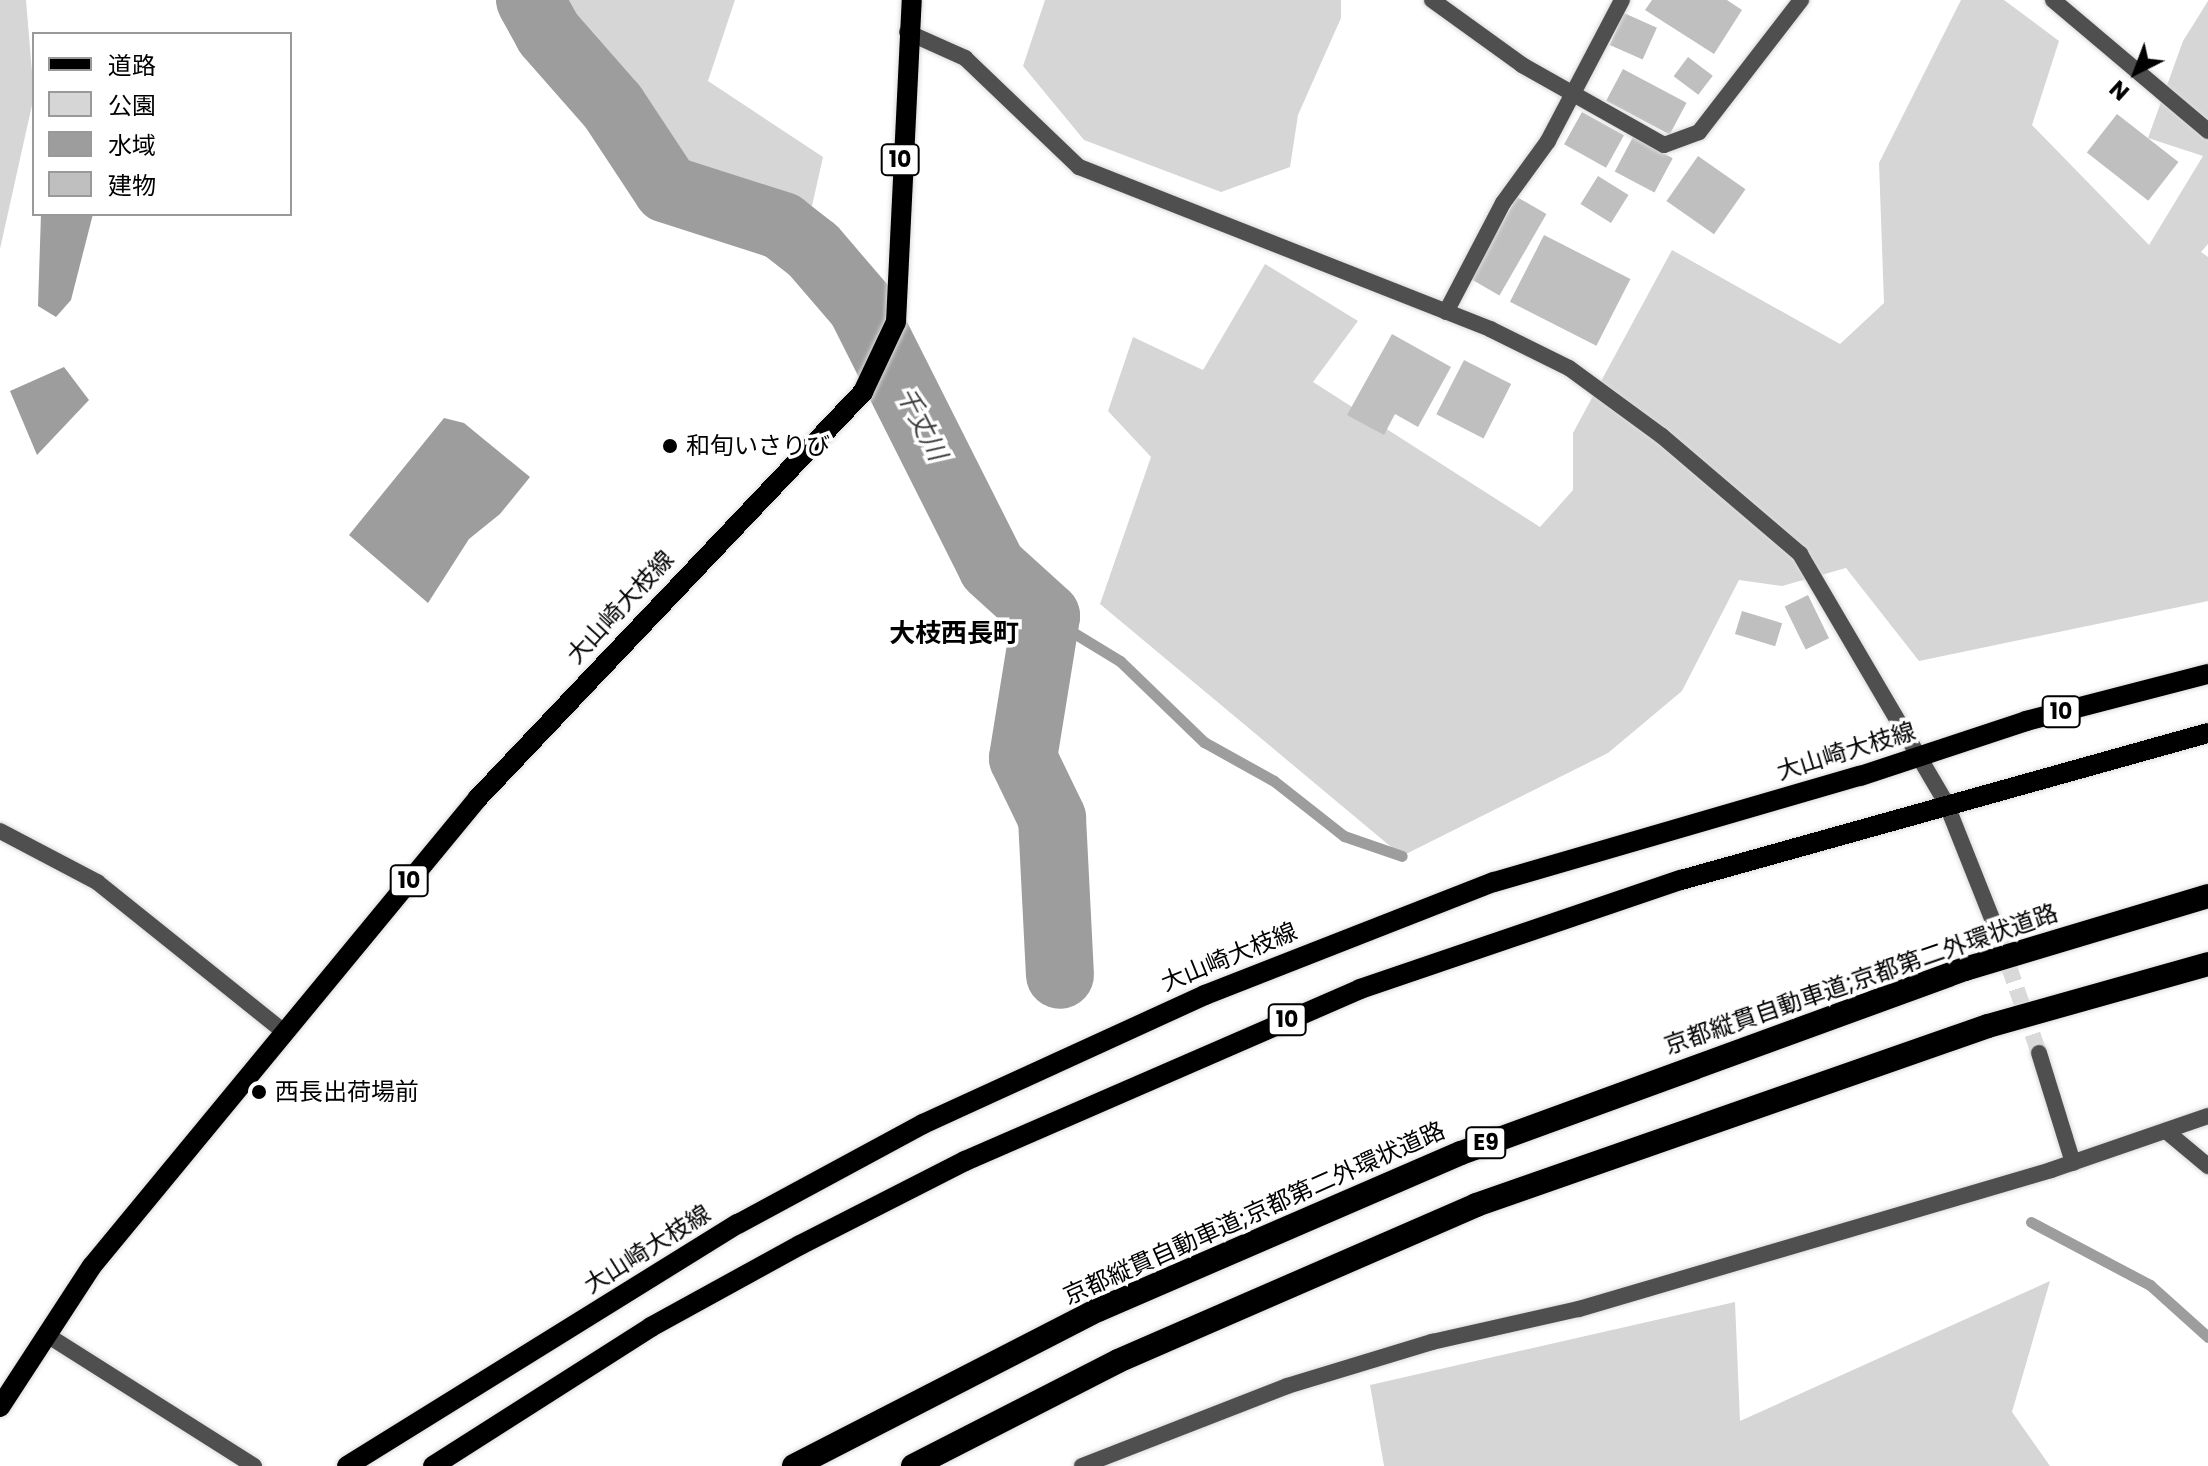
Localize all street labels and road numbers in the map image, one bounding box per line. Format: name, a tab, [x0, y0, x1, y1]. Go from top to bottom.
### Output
road number: 10	[880, 142, 920, 178]
street label: 大山崎大枝線	[560, 545, 680, 669]
road number: 10	[2041, 694, 2081, 730]
street label: 大山崎大枝線	[1773, 716, 1919, 786]
road number: 10	[389, 863, 429, 899]
street label: 京都縦貫自動車道;京都第二外環状道路	[1660, 898, 2062, 1060]
street label: 大山崎大枝線	[1157, 917, 1301, 997]
road number: 10	[1267, 1002, 1307, 1038]
street label: 京都縦貫自動車道;京都第二外環状道路	[1059, 1116, 1449, 1310]
road number: E9	[1464, 1125, 1508, 1161]
street label: 大山崎大枝線	[578, 1199, 716, 1299]

